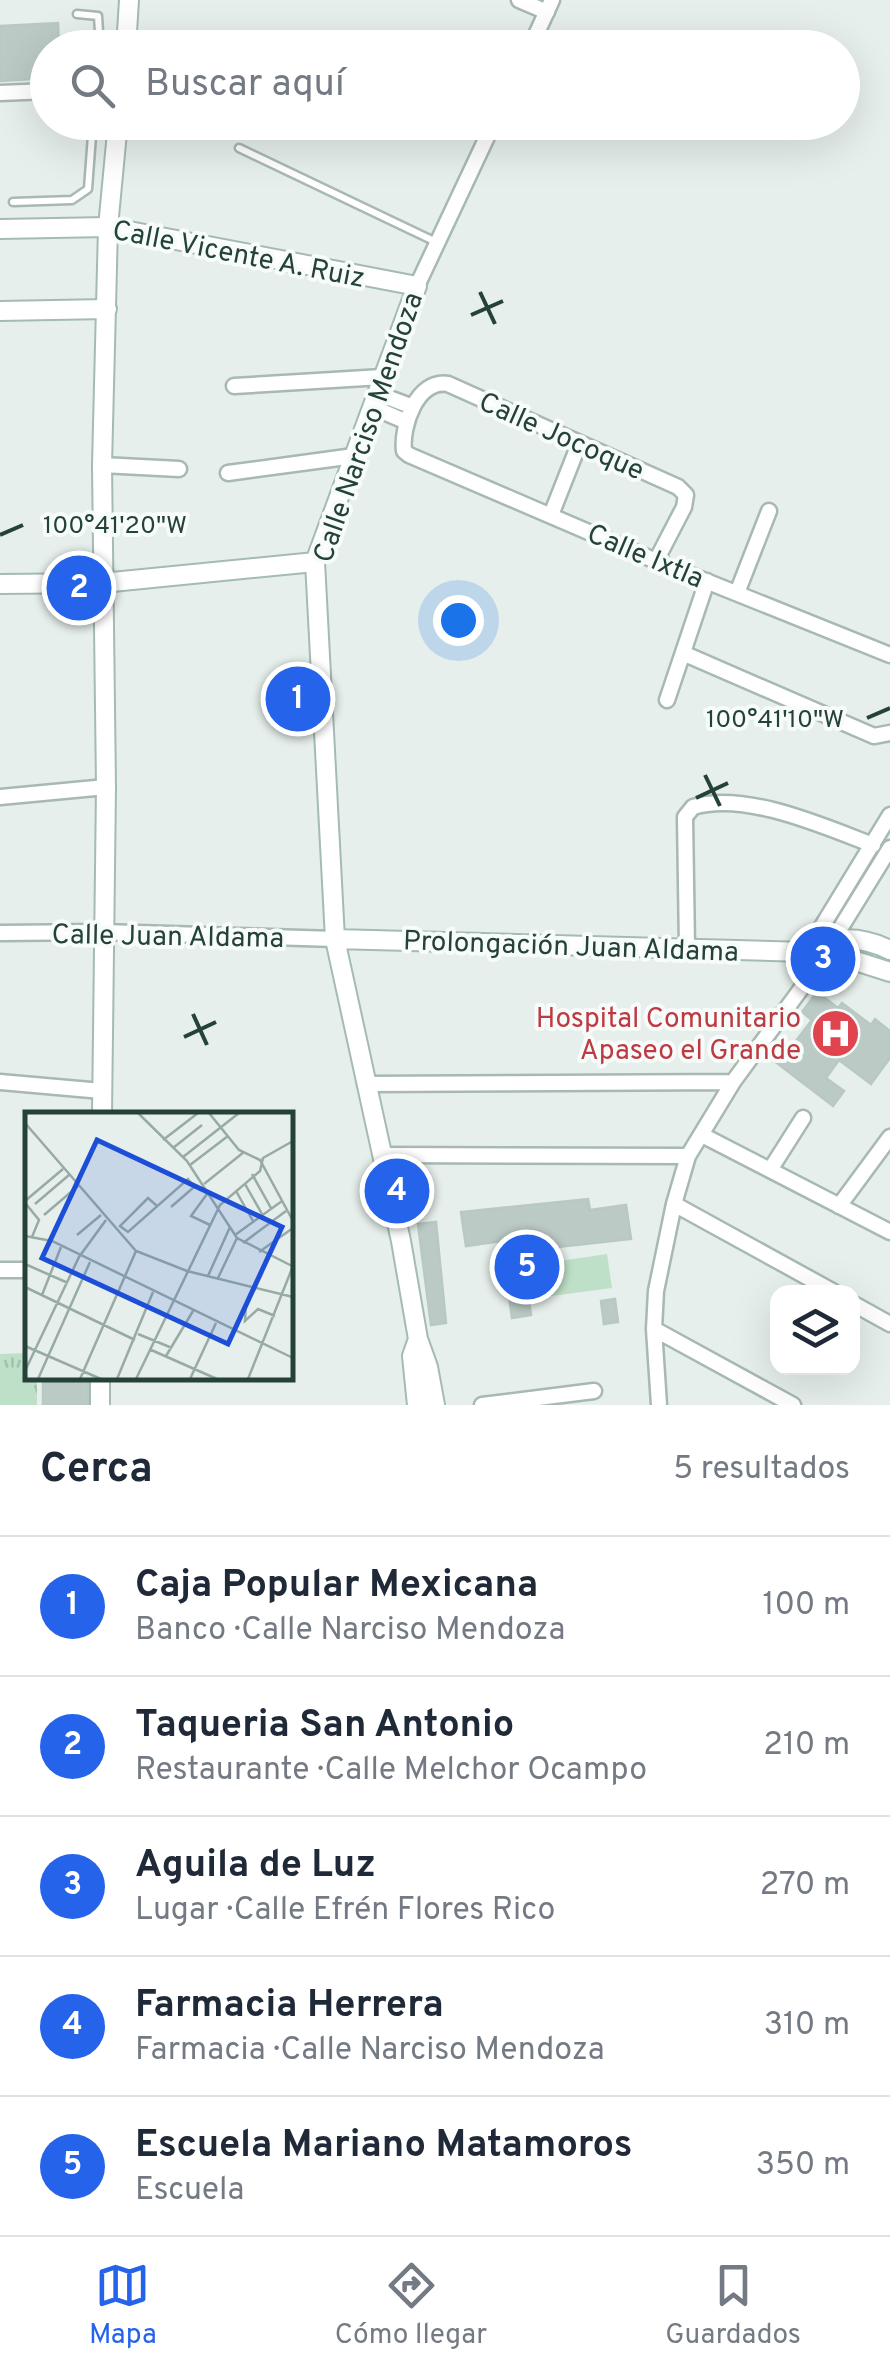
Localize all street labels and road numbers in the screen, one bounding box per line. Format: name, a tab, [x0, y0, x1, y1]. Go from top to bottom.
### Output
street label: Calle Vicente A. Ruiz	[109, 214, 368, 298]
street label: Calle Narciso Mendoza	[307, 288, 433, 568]
street label: Calle Jocoque	[472, 385, 649, 490]
street label: Calle Ixtla	[581, 517, 709, 598]
street label: Calle Juan Aldama	[51, 918, 284, 958]
street label: Prolongación Juan Aldama	[402, 924, 739, 972]

